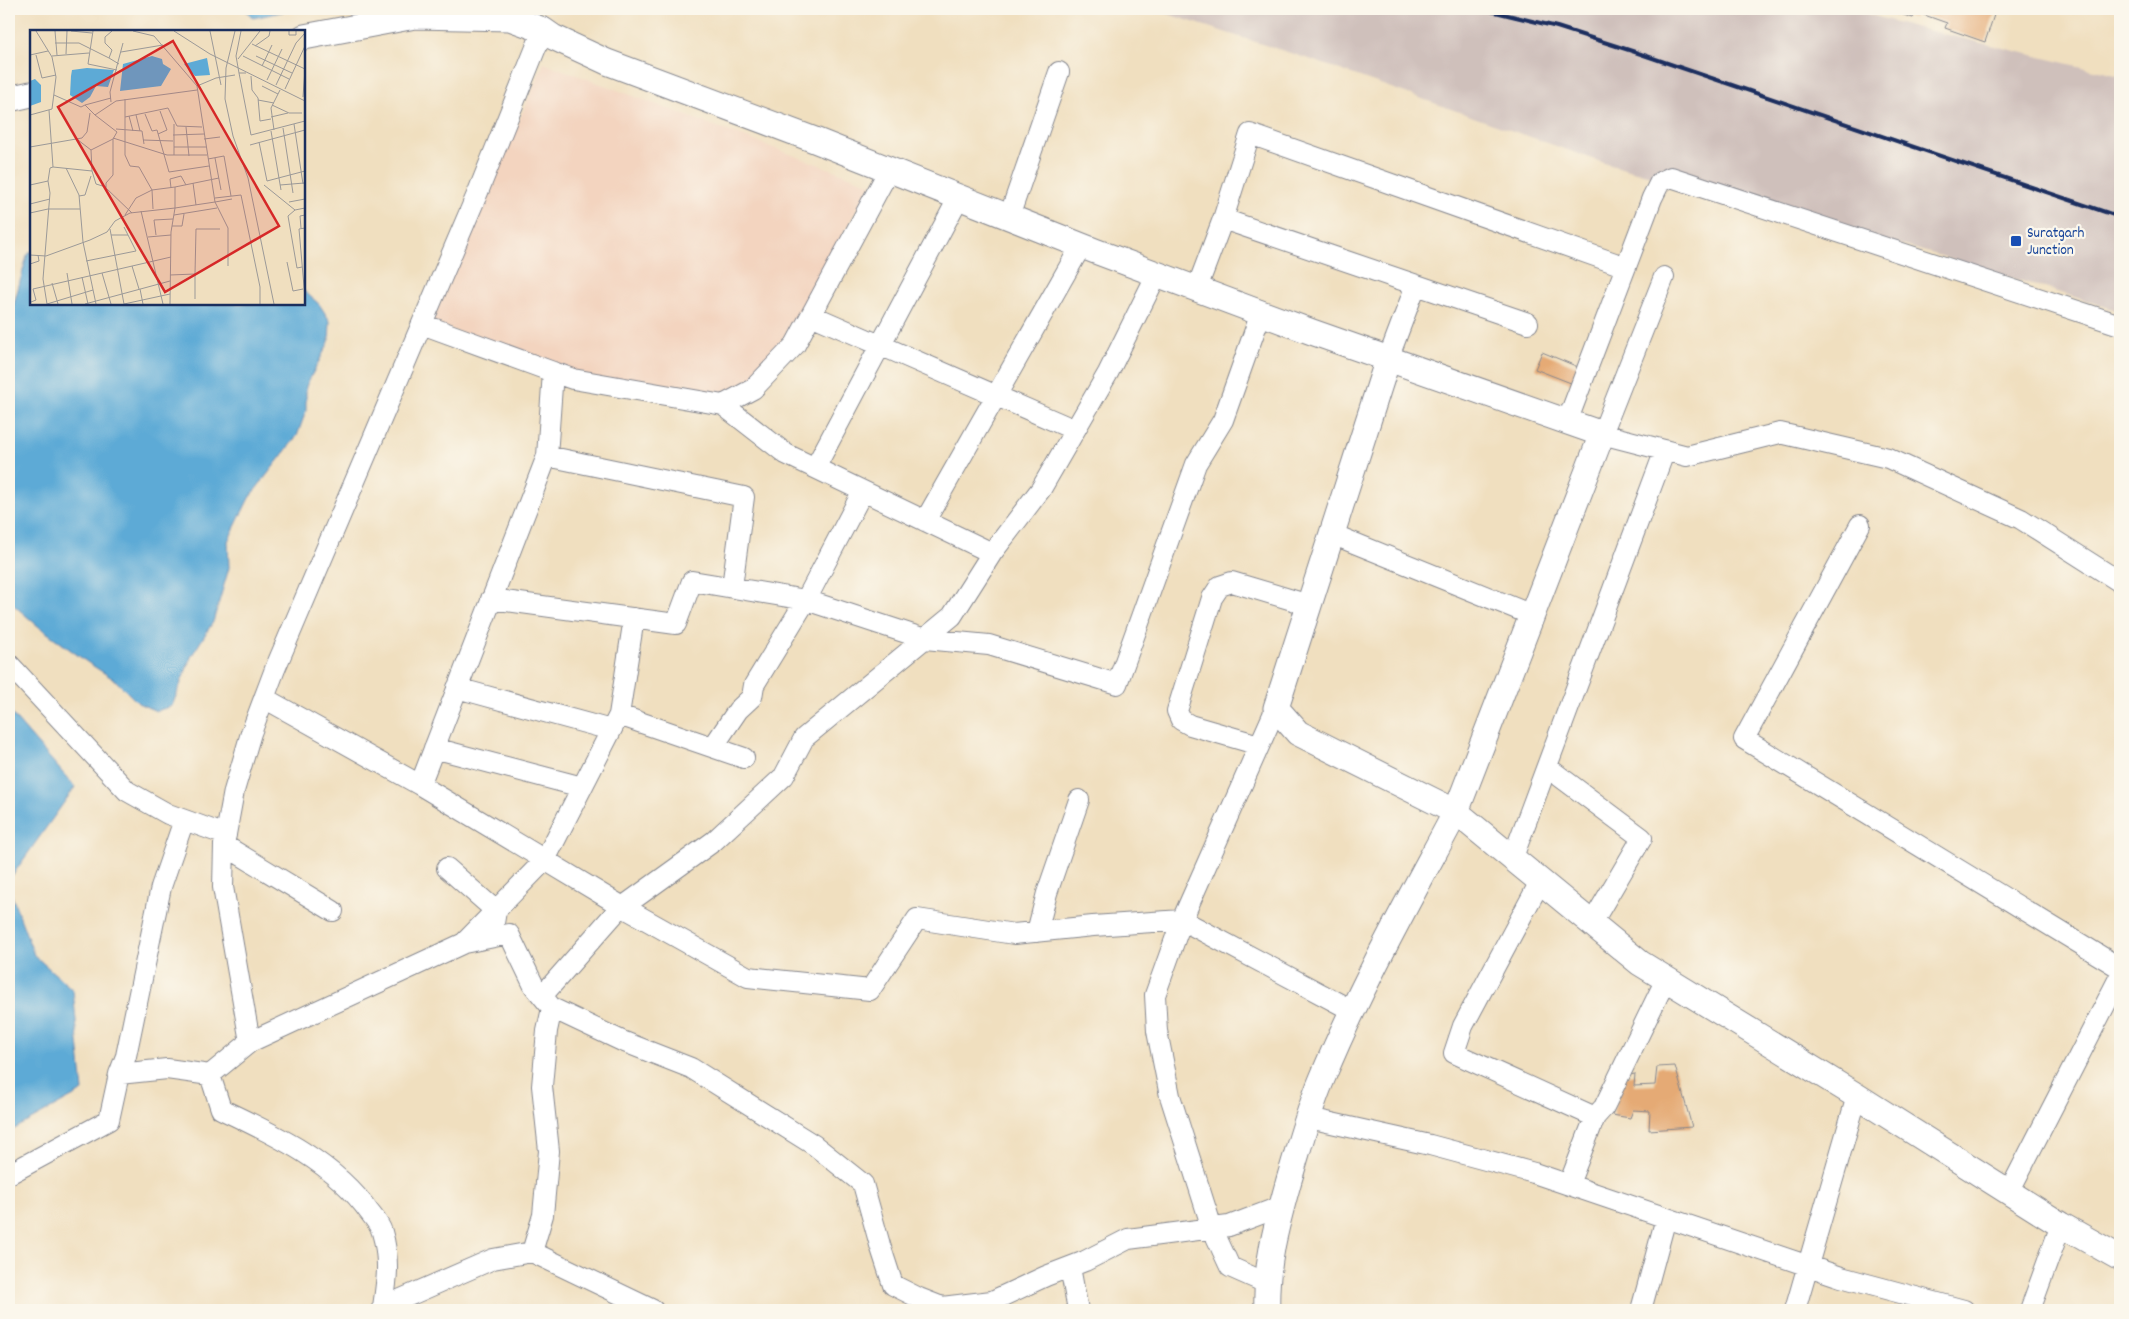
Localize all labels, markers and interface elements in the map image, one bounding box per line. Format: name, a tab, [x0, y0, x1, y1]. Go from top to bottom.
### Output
inset map	[30, 30, 305, 305]
place label: Suratgarh Junction	[2027, 223, 2084, 262]
marker: Suratgarh Junction	[2009, 234, 2023, 248]

